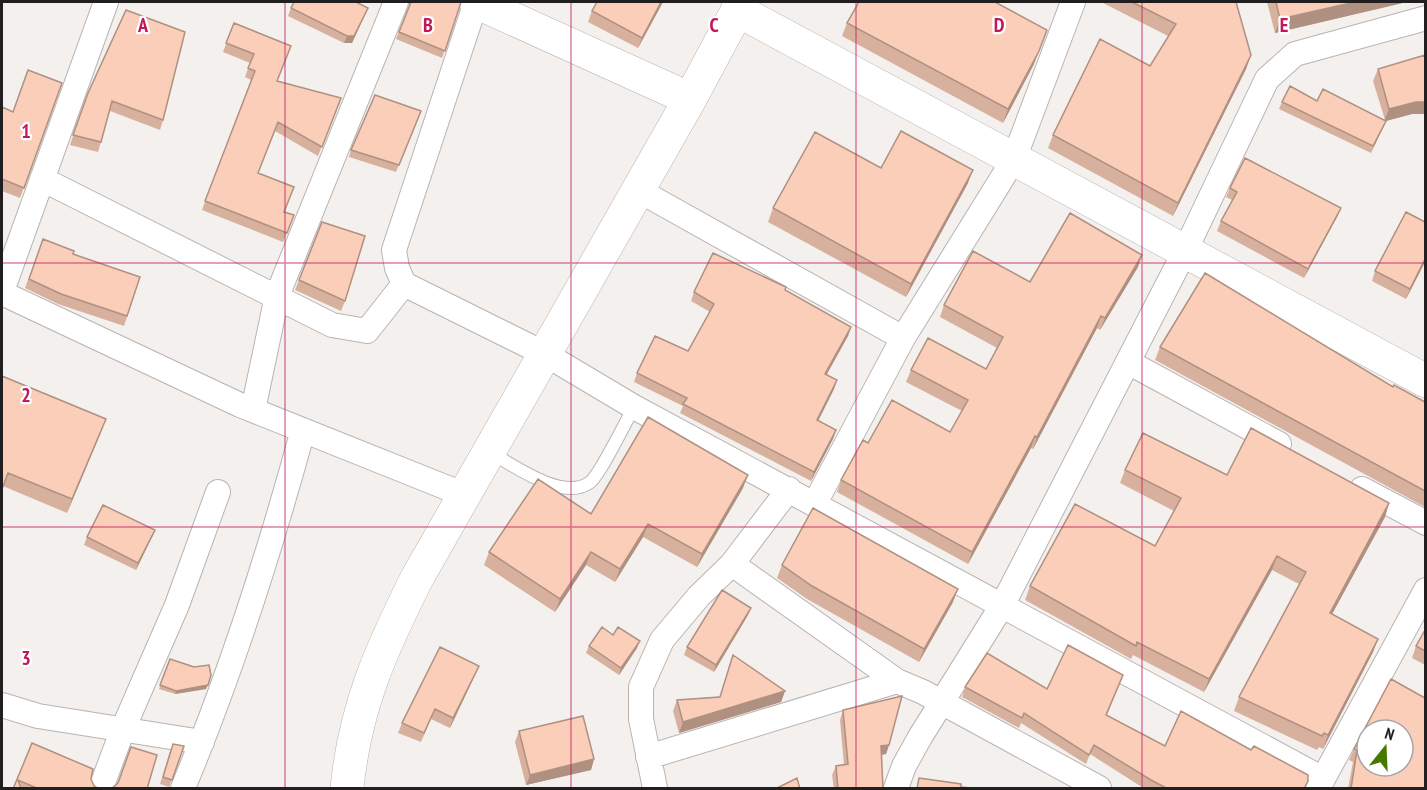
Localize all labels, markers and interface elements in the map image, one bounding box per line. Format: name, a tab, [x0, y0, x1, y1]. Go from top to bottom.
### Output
text: A	[137, 12, 149, 38]
text: B	[423, 12, 433, 38]
text: C	[709, 12, 719, 38]
text: D	[994, 12, 1005, 38]
text: E	[1280, 12, 1288, 38]
text: 1	[21, 118, 31, 144]
text: 2	[21, 382, 31, 408]
text: 3	[21, 645, 31, 671]
north arrow	[1355, 718, 1415, 778]
text: N	[1382, 723, 1397, 745]

